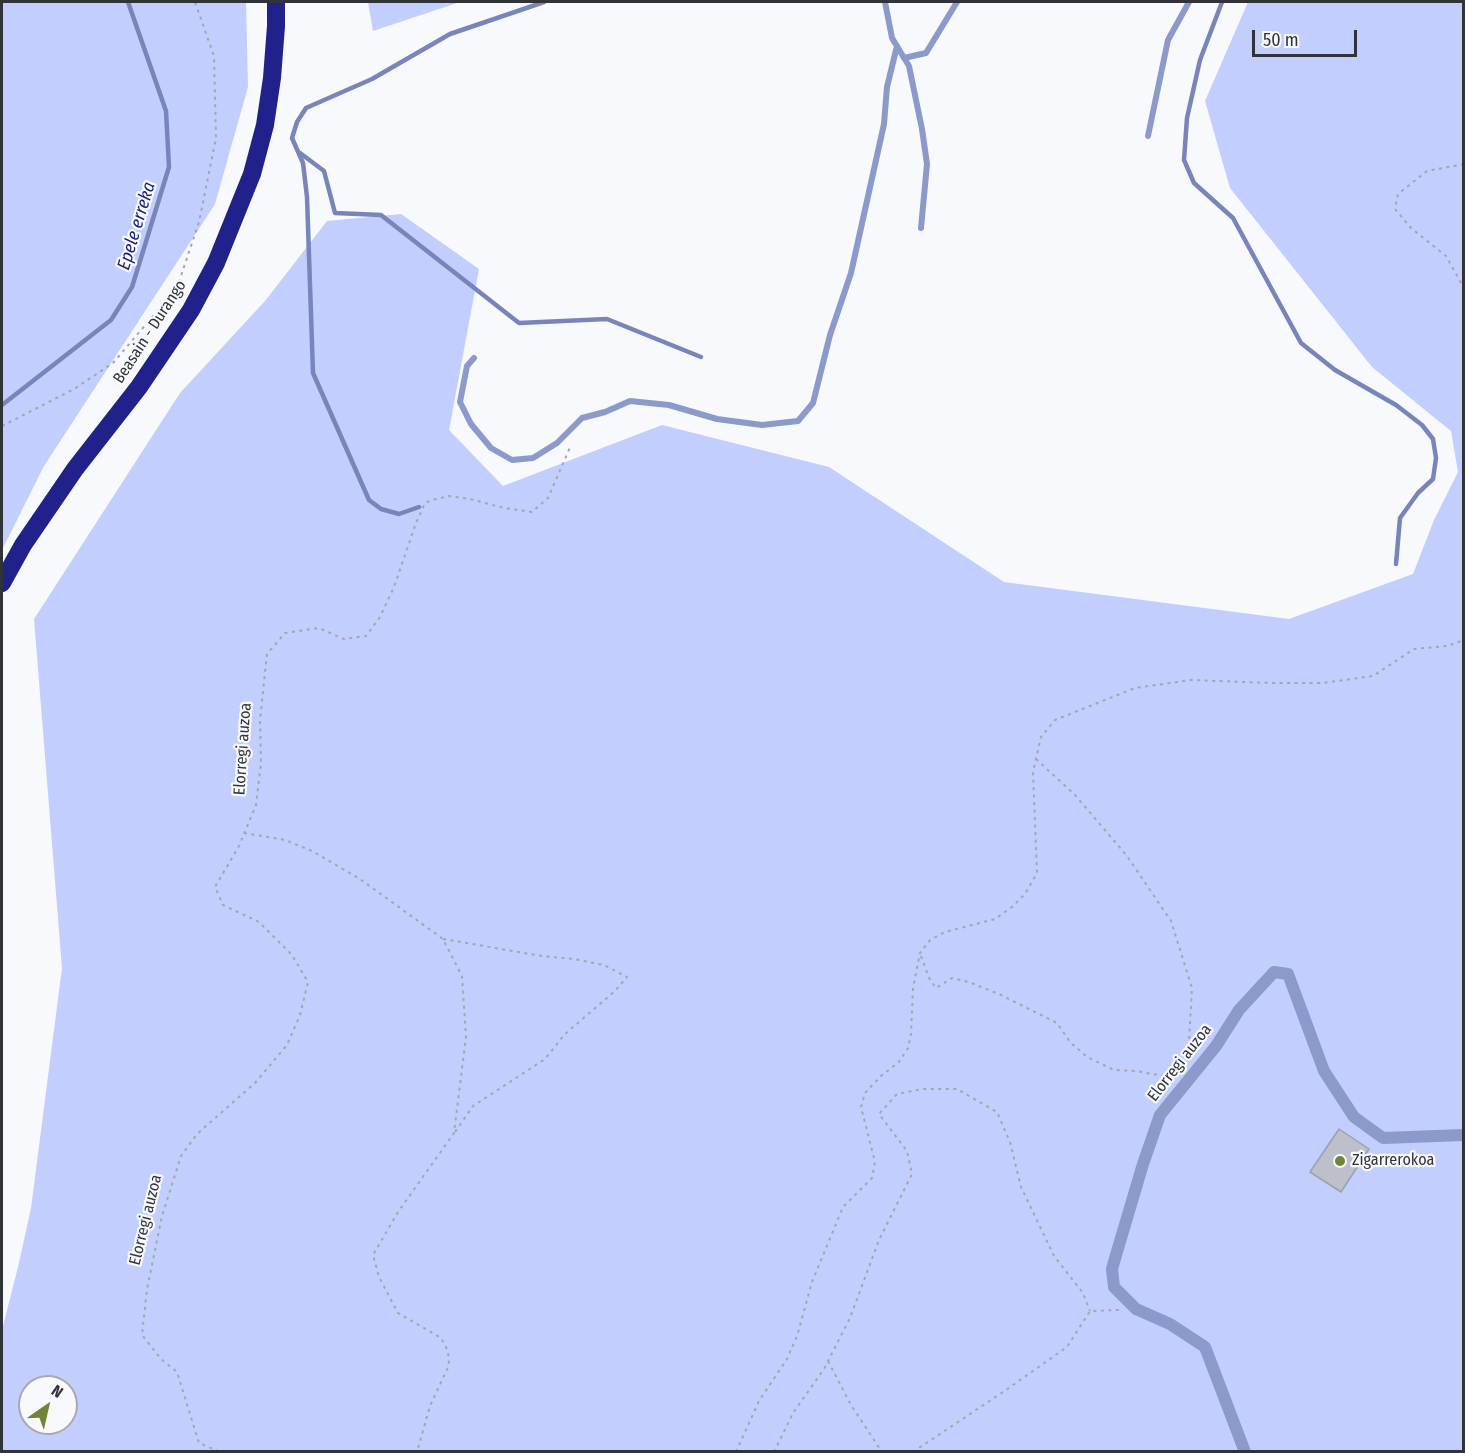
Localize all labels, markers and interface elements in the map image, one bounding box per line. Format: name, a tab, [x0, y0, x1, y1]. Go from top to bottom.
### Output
scale bar	[1255, 18, 1360, 56]
text: 50 m	[1263, 29, 1299, 51]
water label: Epele erreka	[113, 179, 161, 273]
street label: Beasain - Durango	[109, 277, 191, 387]
street label: Elorregi auzoa	[230, 702, 256, 796]
street label: Elorregi auzoa	[1144, 1021, 1216, 1105]
place label: Zigarrerokoa	[1352, 1151, 1434, 1171]
marker: Zigarrerokoa	[1333, 1154, 1347, 1168]
street label: Elorregi auzoa	[126, 1173, 166, 1267]
north arrow	[18, 1375, 78, 1435]
text: N	[48, 1381, 67, 1402]

